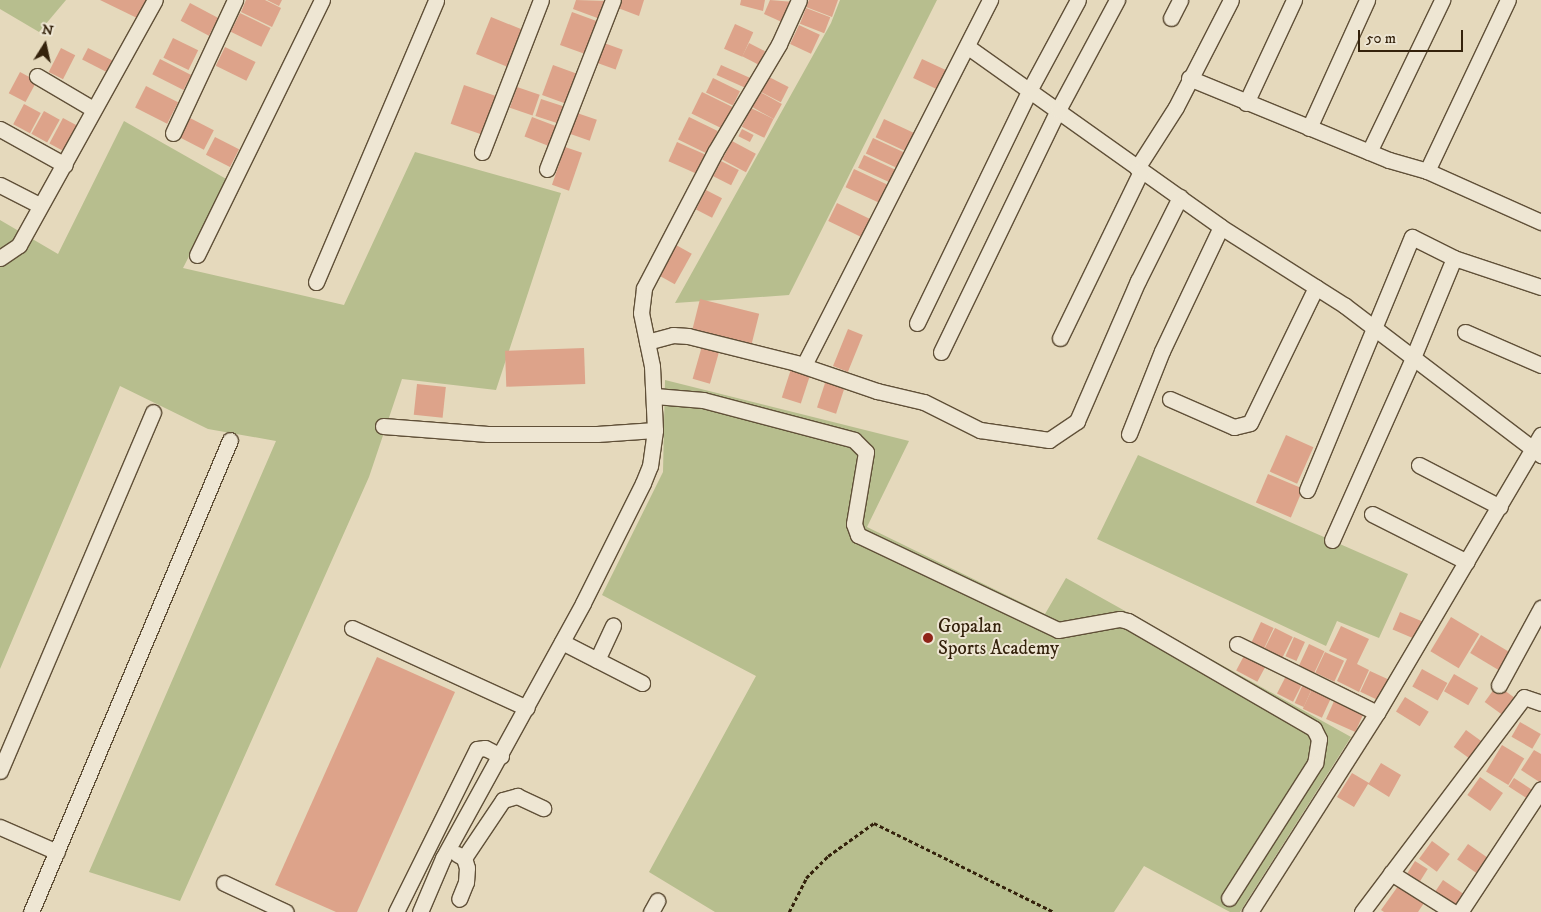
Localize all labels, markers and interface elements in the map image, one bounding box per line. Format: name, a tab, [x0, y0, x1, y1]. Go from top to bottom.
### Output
north arrow	[20, 20, 70, 70]
text: N	[40, 20, 55, 40]
scale bar	[1361, 20, 1466, 52]
text: 50 m	[1366, 29, 1396, 48]
place label: Gopalan Sports Academy	[938, 616, 1059, 660]
marker: Gopalan Sports Academy	[922, 632, 934, 644]

